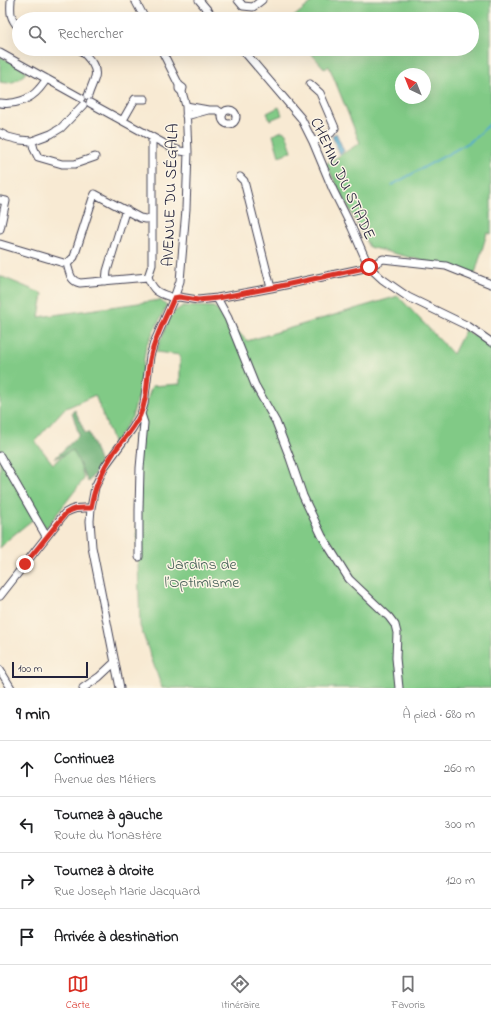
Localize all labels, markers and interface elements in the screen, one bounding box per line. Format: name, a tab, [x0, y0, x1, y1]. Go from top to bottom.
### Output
search box	[12, 12, 479, 56]
icon: search	[26, 23, 48, 45]
text: Rechercher	[58, 23, 123, 45]
north arrow	[395, 68, 431, 104]
street label: CHEMIN DU STADE	[303, 114, 381, 244]
street label: AVENUE DU SÉGALA	[157, 123, 185, 267]
route start	[360, 258, 378, 276]
park label: Jardins de l’Optimisme	[165, 553, 240, 595]
route end	[16, 555, 34, 573]
scale bar	[12, 660, 88, 679]
text: 100 m	[18, 661, 42, 677]
text: 9 min	[16, 702, 50, 727]
text: À pied · 680 m	[402, 705, 475, 724]
text: Continuez	[54, 748, 114, 770]
icon: ahead	[16, 758, 38, 780]
text: 260 m	[444, 759, 475, 778]
text: Avenue des Métiers	[54, 770, 156, 789]
text: Tournez à gauche	[54, 804, 162, 826]
icon: left	[16, 814, 38, 836]
text: 300 m	[445, 815, 475, 834]
text: Route du Monastère	[54, 826, 161, 845]
text: Tournez à droite	[54, 860, 154, 882]
icon: right	[16, 870, 38, 892]
text: 120 m	[445, 871, 475, 890]
text: Rue Joseph Marie Jacquard	[54, 882, 200, 901]
icon: arrive	[16, 926, 38, 948]
text: Arrivée à destination	[54, 926, 179, 948]
tab: Carte	[66, 973, 90, 1013]
tab: Itinéraire	[221, 973, 260, 1013]
tab: Favoris	[391, 973, 425, 1013]

